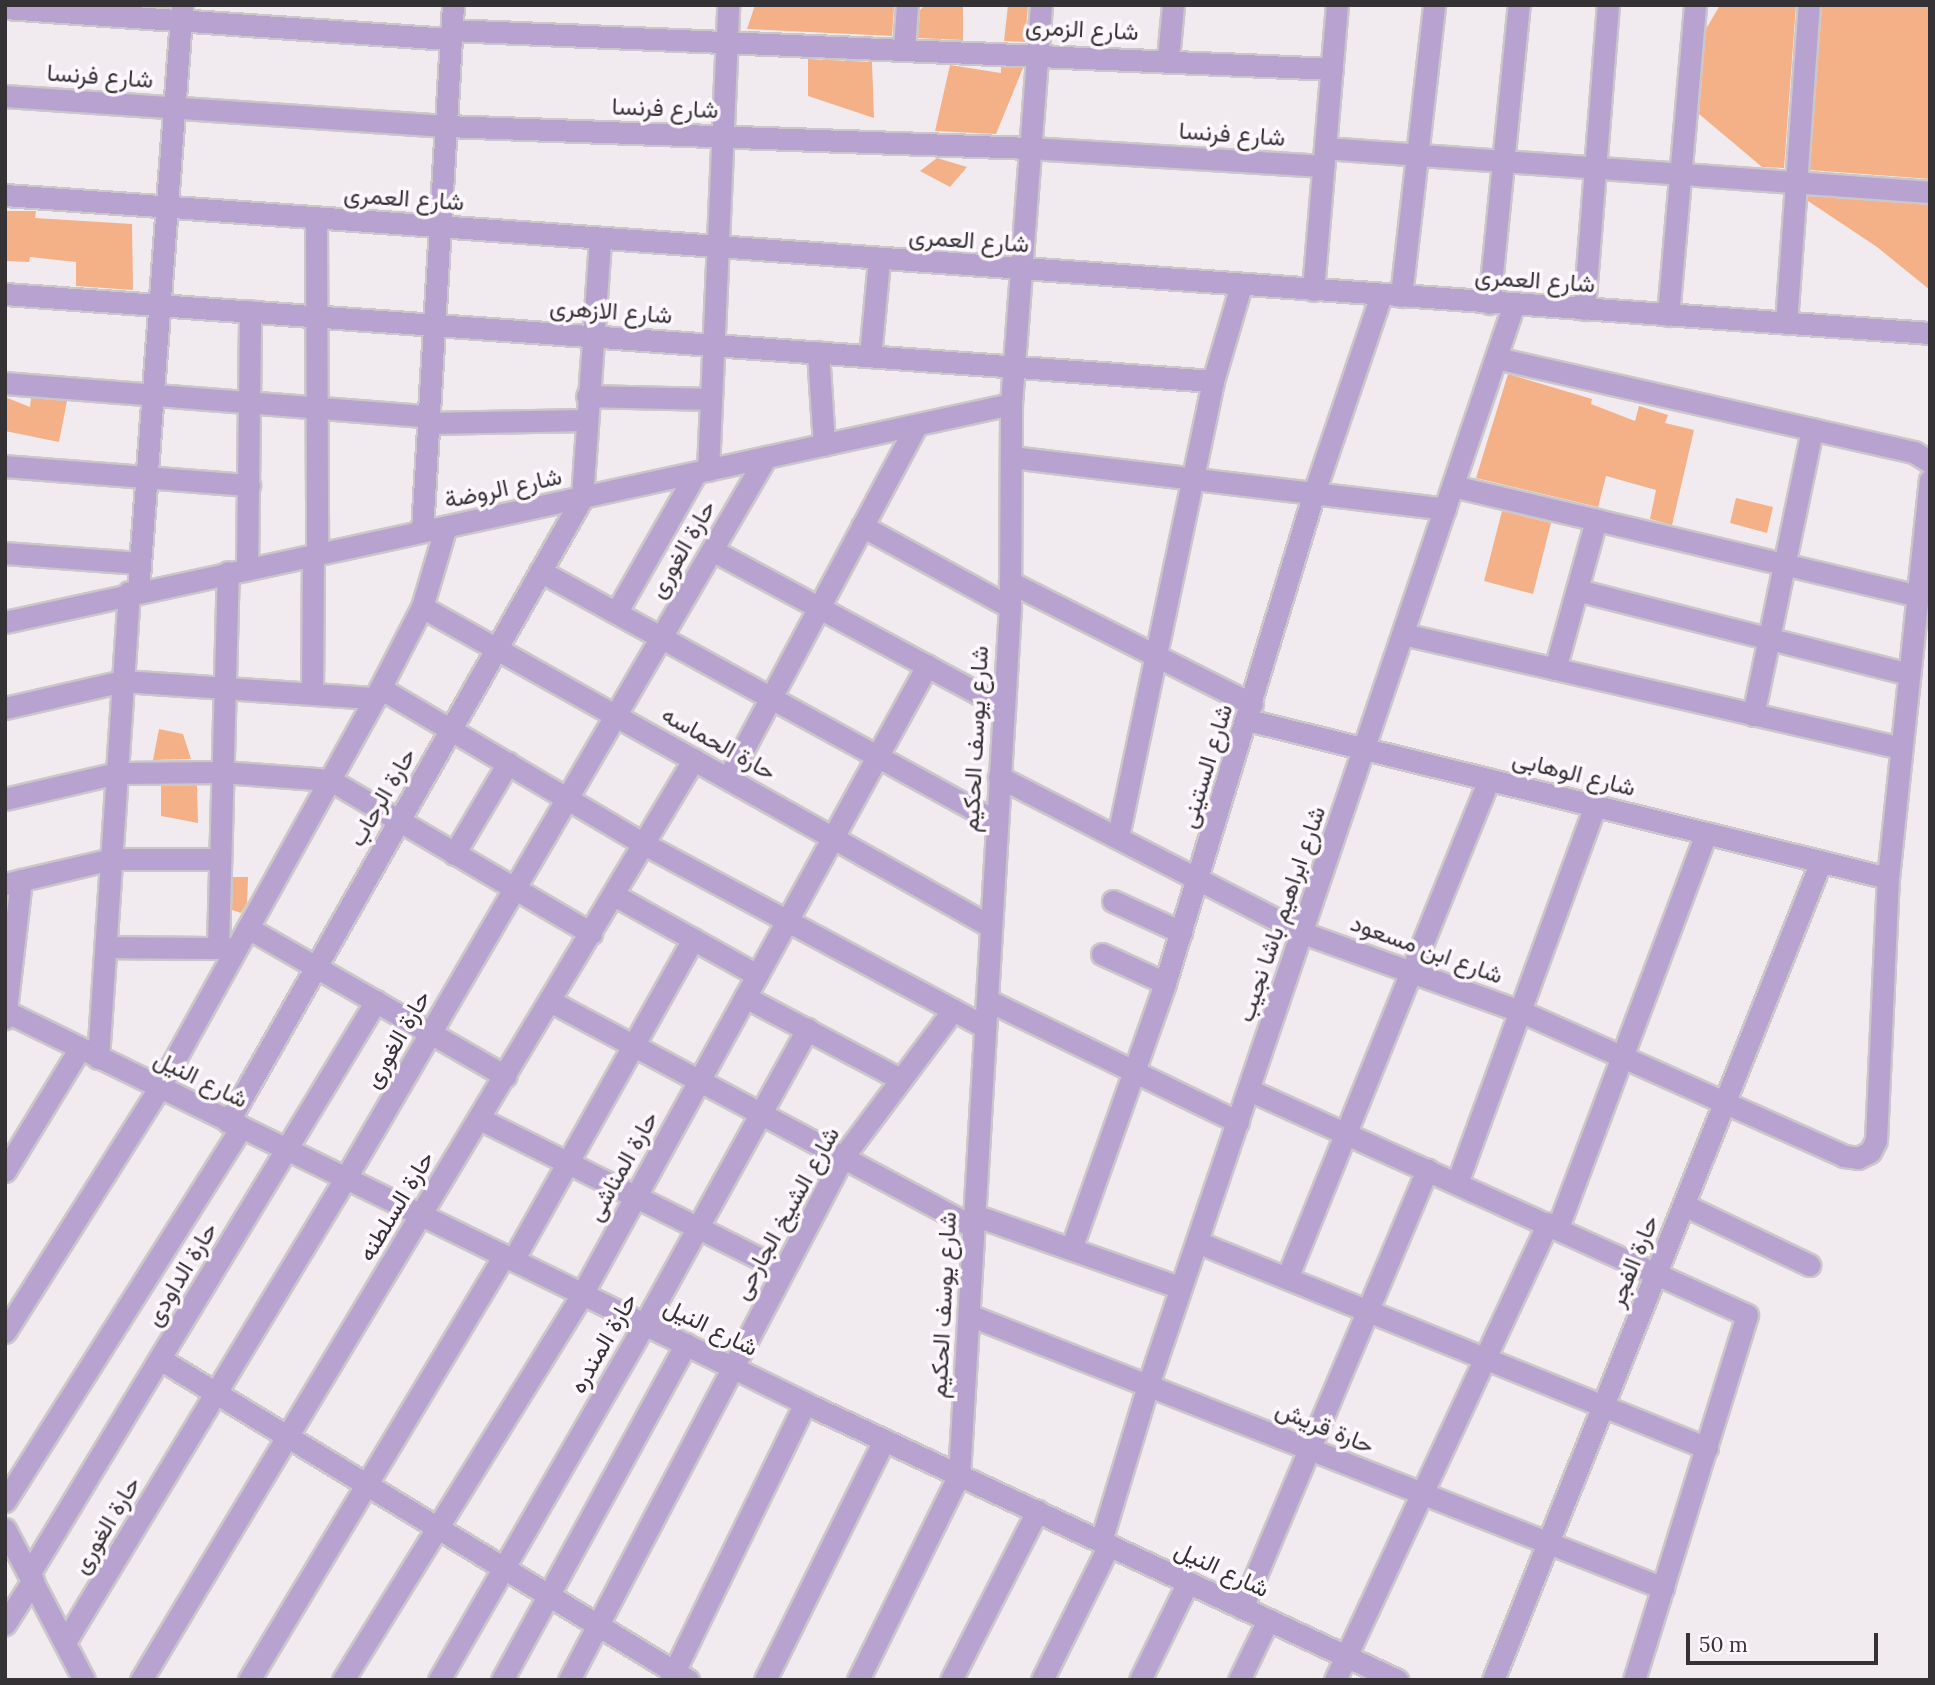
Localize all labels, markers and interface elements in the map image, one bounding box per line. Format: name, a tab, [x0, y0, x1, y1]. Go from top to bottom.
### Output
street label: شارع الزمرى	[1025, 12, 1139, 46]
street label: شارع فرنسا	[46, 58, 154, 94]
street label: شارع فرنسا	[611, 92, 719, 124]
street label: شارع فرنسا	[1178, 116, 1286, 152]
street label: شارع العمرى	[343, 179, 465, 217]
street label: شارع العمرى	[908, 221, 1030, 259]
street label: شارع العمرى	[1474, 261, 1596, 299]
street label: شارع الازهرى	[549, 292, 673, 330]
street label: شارع الروضة	[442, 462, 564, 514]
street label: حارة الغورى	[642, 495, 722, 603]
street label: شارع يوسف الحكيم	[956, 645, 994, 833]
street label: حارة الحماسه	[657, 700, 781, 786]
street label: شارع الستينى	[1173, 700, 1239, 832]
street label: حارة الرحاب	[342, 742, 422, 852]
street label: شارع الوهابى	[1510, 744, 1638, 802]
street label: شارع ابراهيم باشا نجيب	[1231, 802, 1331, 1026]
street label: شارع ابن مسعود	[1347, 908, 1507, 990]
street label: حارة الغورى	[357, 985, 437, 1093]
street label: شارع النيل	[149, 1044, 253, 1114]
street label: حارة المناشى	[580, 1106, 664, 1226]
street label: شارع الشيخ الجارحى	[727, 1122, 845, 1304]
street label: حارة السلطنه	[352, 1146, 440, 1266]
street label: شارع يوسف الحكيم	[924, 1211, 962, 1399]
street label: حارة الفجر	[1602, 1211, 1664, 1311]
street label: حارة الداودى	[139, 1217, 223, 1331]
street label: حارة المندره	[563, 1288, 643, 1398]
street label: شارع النيل	[659, 1292, 763, 1362]
street label: حارة قريش	[1272, 1394, 1378, 1460]
street label: حارة الغورى	[66, 1471, 146, 1579]
street label: شارع النيل	[1170, 1535, 1274, 1603]
scale bar	[1690, 1618, 1882, 1662]
text: 50 m	[1699, 1631, 1748, 1658]

